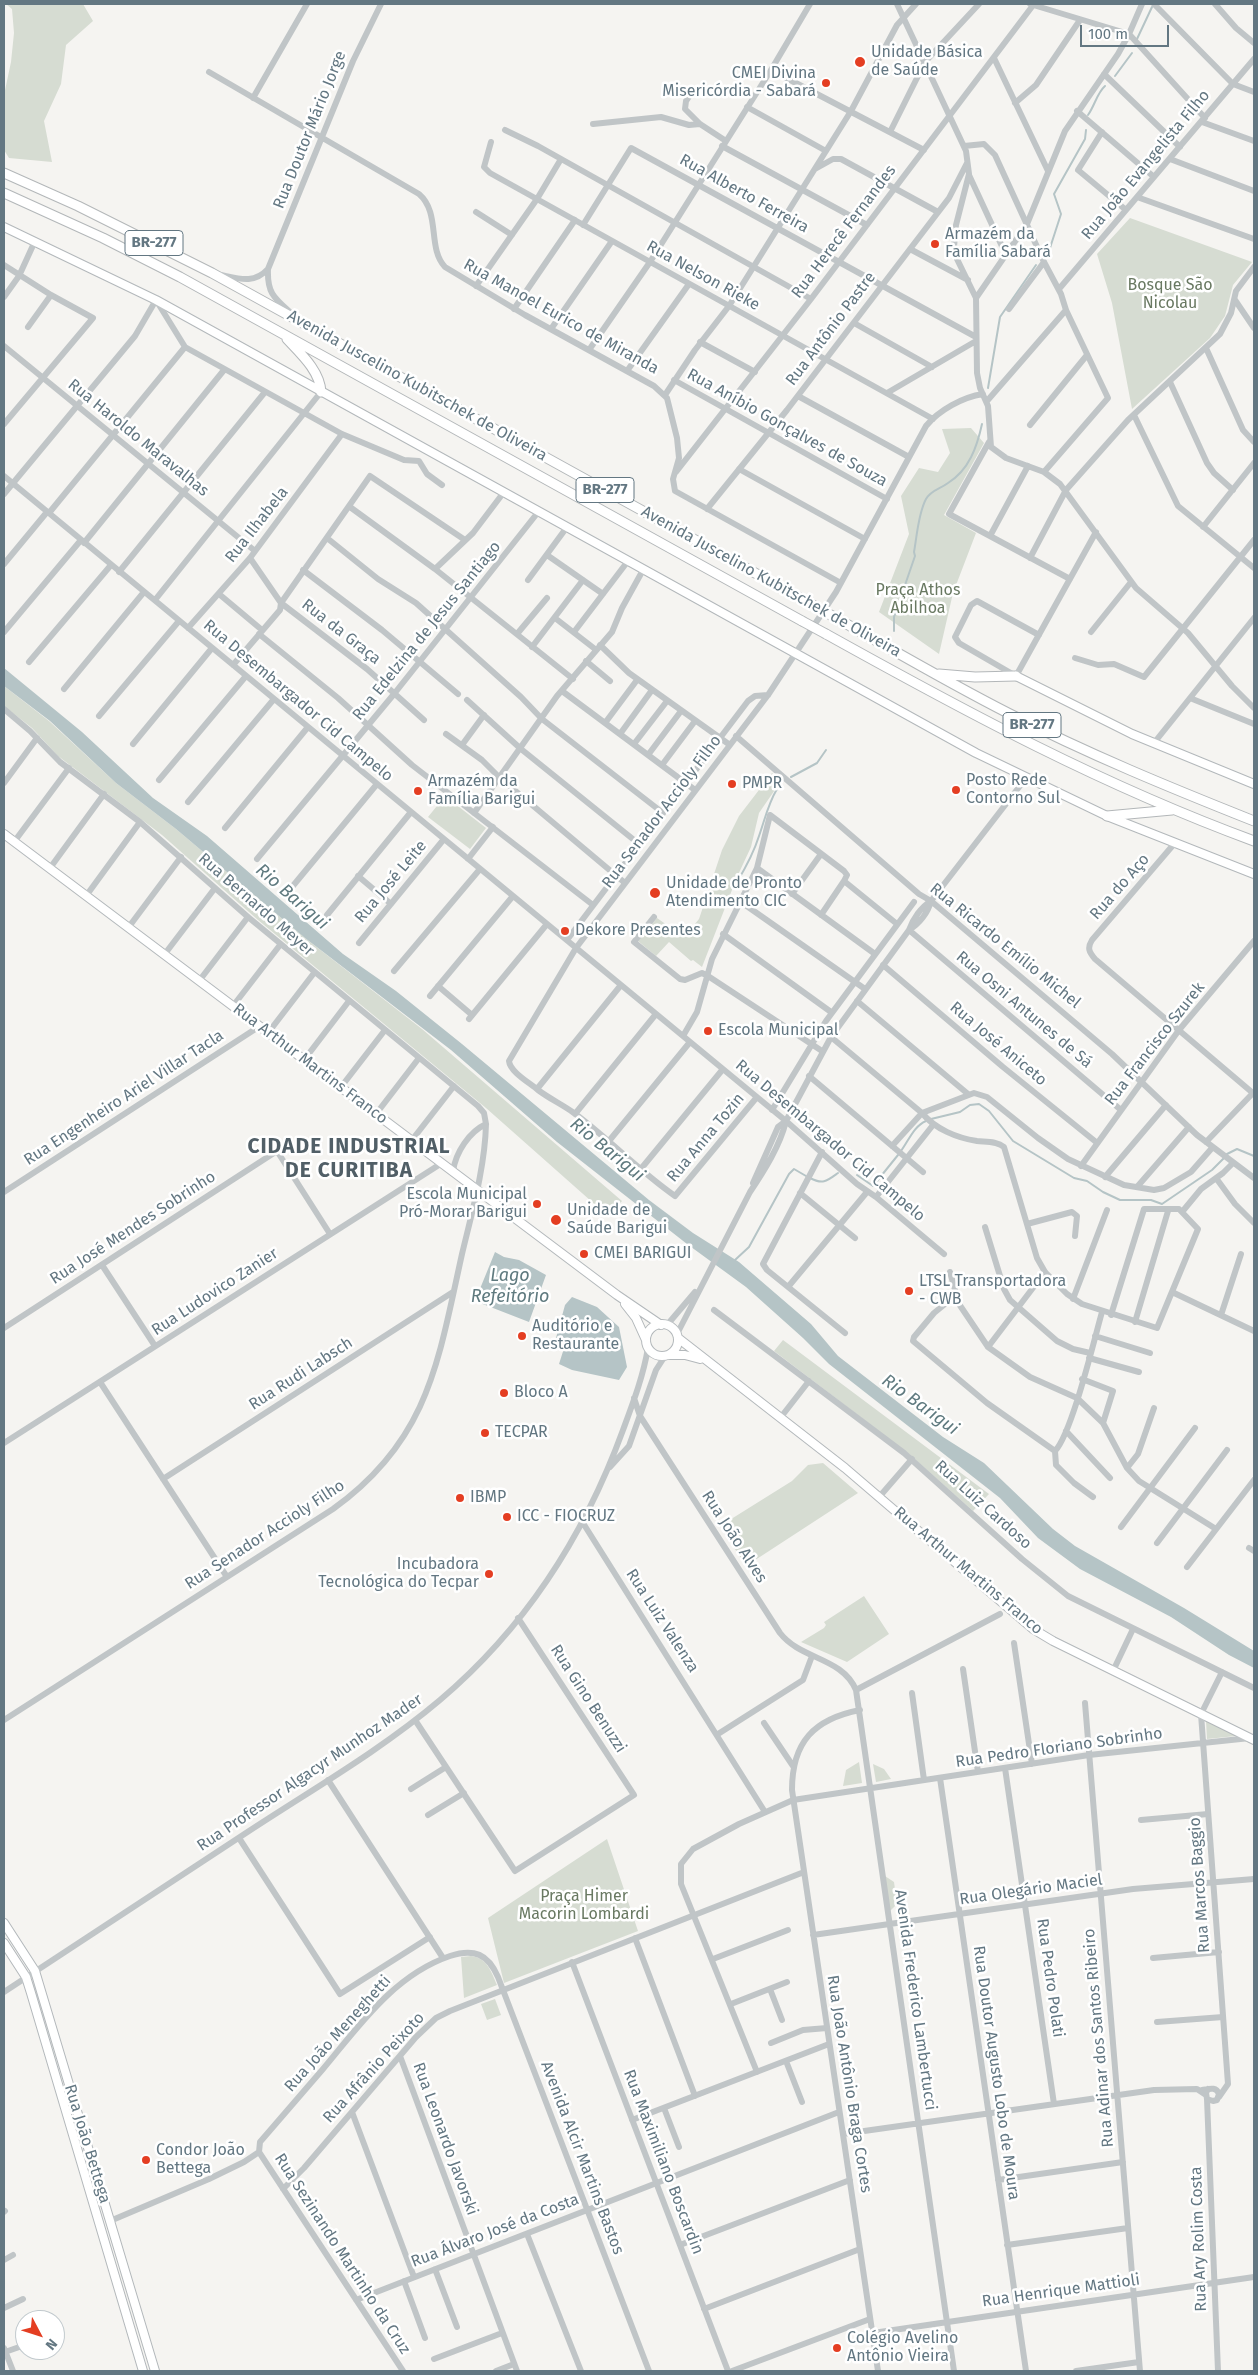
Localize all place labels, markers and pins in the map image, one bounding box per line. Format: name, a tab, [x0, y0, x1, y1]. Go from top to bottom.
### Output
place label: Unidade Básica de Saúde	[871, 43, 983, 81]
marker: Unidade Básica de Saúde	[853, 55, 867, 69]
place label: CMEI Divina Misericórdia - Sabará	[662, 64, 816, 102]
marker: CMEI Divina Misericórdia - Sabará	[820, 77, 832, 89]
place label: Armazém da Família Sabará	[945, 225, 1051, 263]
marker: Armazém da Família Sabará	[929, 238, 941, 250]
place label: Posto Rede Contorno Sul	[966, 771, 1060, 809]
place label: Armazém da Família Barigui	[428, 772, 535, 810]
place label: PMPR	[742, 774, 782, 794]
marker: PMPR	[726, 778, 738, 790]
marker: Posto Rede Contorno Sul	[950, 784, 962, 796]
marker: Armazém da Família Barigui	[412, 785, 424, 797]
place label: Unidade de Pronto Atendimento CIC	[666, 874, 802, 912]
marker: Unidade de Pronto Atendimento CIC	[648, 886, 662, 900]
place label: Dekore Presentes	[575, 921, 701, 941]
marker: Dekore Presentes	[559, 925, 571, 937]
place label: Escola Municipal	[718, 1021, 839, 1041]
marker: Escola Municipal	[702, 1025, 714, 1037]
place label: Escola Municipal Pró-Morar Barigui	[399, 1185, 527, 1223]
marker: Escola Municipal Pró-Morar Barigui	[531, 1198, 543, 1210]
place label: Unidade de Saúde Barigui	[567, 1201, 667, 1239]
marker: Unidade de Saúde Barigui	[549, 1213, 563, 1227]
place label: CMEI BARIGUI	[594, 1244, 691, 1264]
marker: CMEI BARIGUI	[578, 1248, 590, 1260]
place label: LTSL Transportadora - CWB	[919, 1272, 1066, 1310]
marker: LTSL Transportadora - CWB	[903, 1285, 915, 1297]
place label: Auditório e Restaurante	[532, 1317, 619, 1355]
marker: Auditório e Restaurante	[516, 1330, 528, 1342]
place label: Bloco A	[514, 1383, 568, 1403]
marker: Bloco A	[498, 1387, 510, 1399]
place label: TECPAR	[495, 1423, 548, 1443]
marker: TECPAR	[479, 1427, 491, 1439]
place label: IBMP	[470, 1488, 506, 1508]
marker: IBMP	[454, 1492, 466, 1504]
place label: ICC - FIOCRUZ	[517, 1507, 615, 1527]
marker: ICC - FIOCRUZ	[501, 1511, 513, 1523]
place label: Incubadora Tecnológica do Tecpar	[318, 1555, 479, 1593]
marker: Incubadora Tecnológica do Tecpar	[483, 1568, 495, 1580]
place label: Condor João Bettega	[156, 2141, 245, 2179]
marker: Condor João Bettega	[140, 2154, 152, 2166]
place label: Colégio Avelino Antônio Vieira	[847, 2329, 958, 2367]
marker: Colégio Avelino Antônio Vieira	[831, 2342, 843, 2354]

